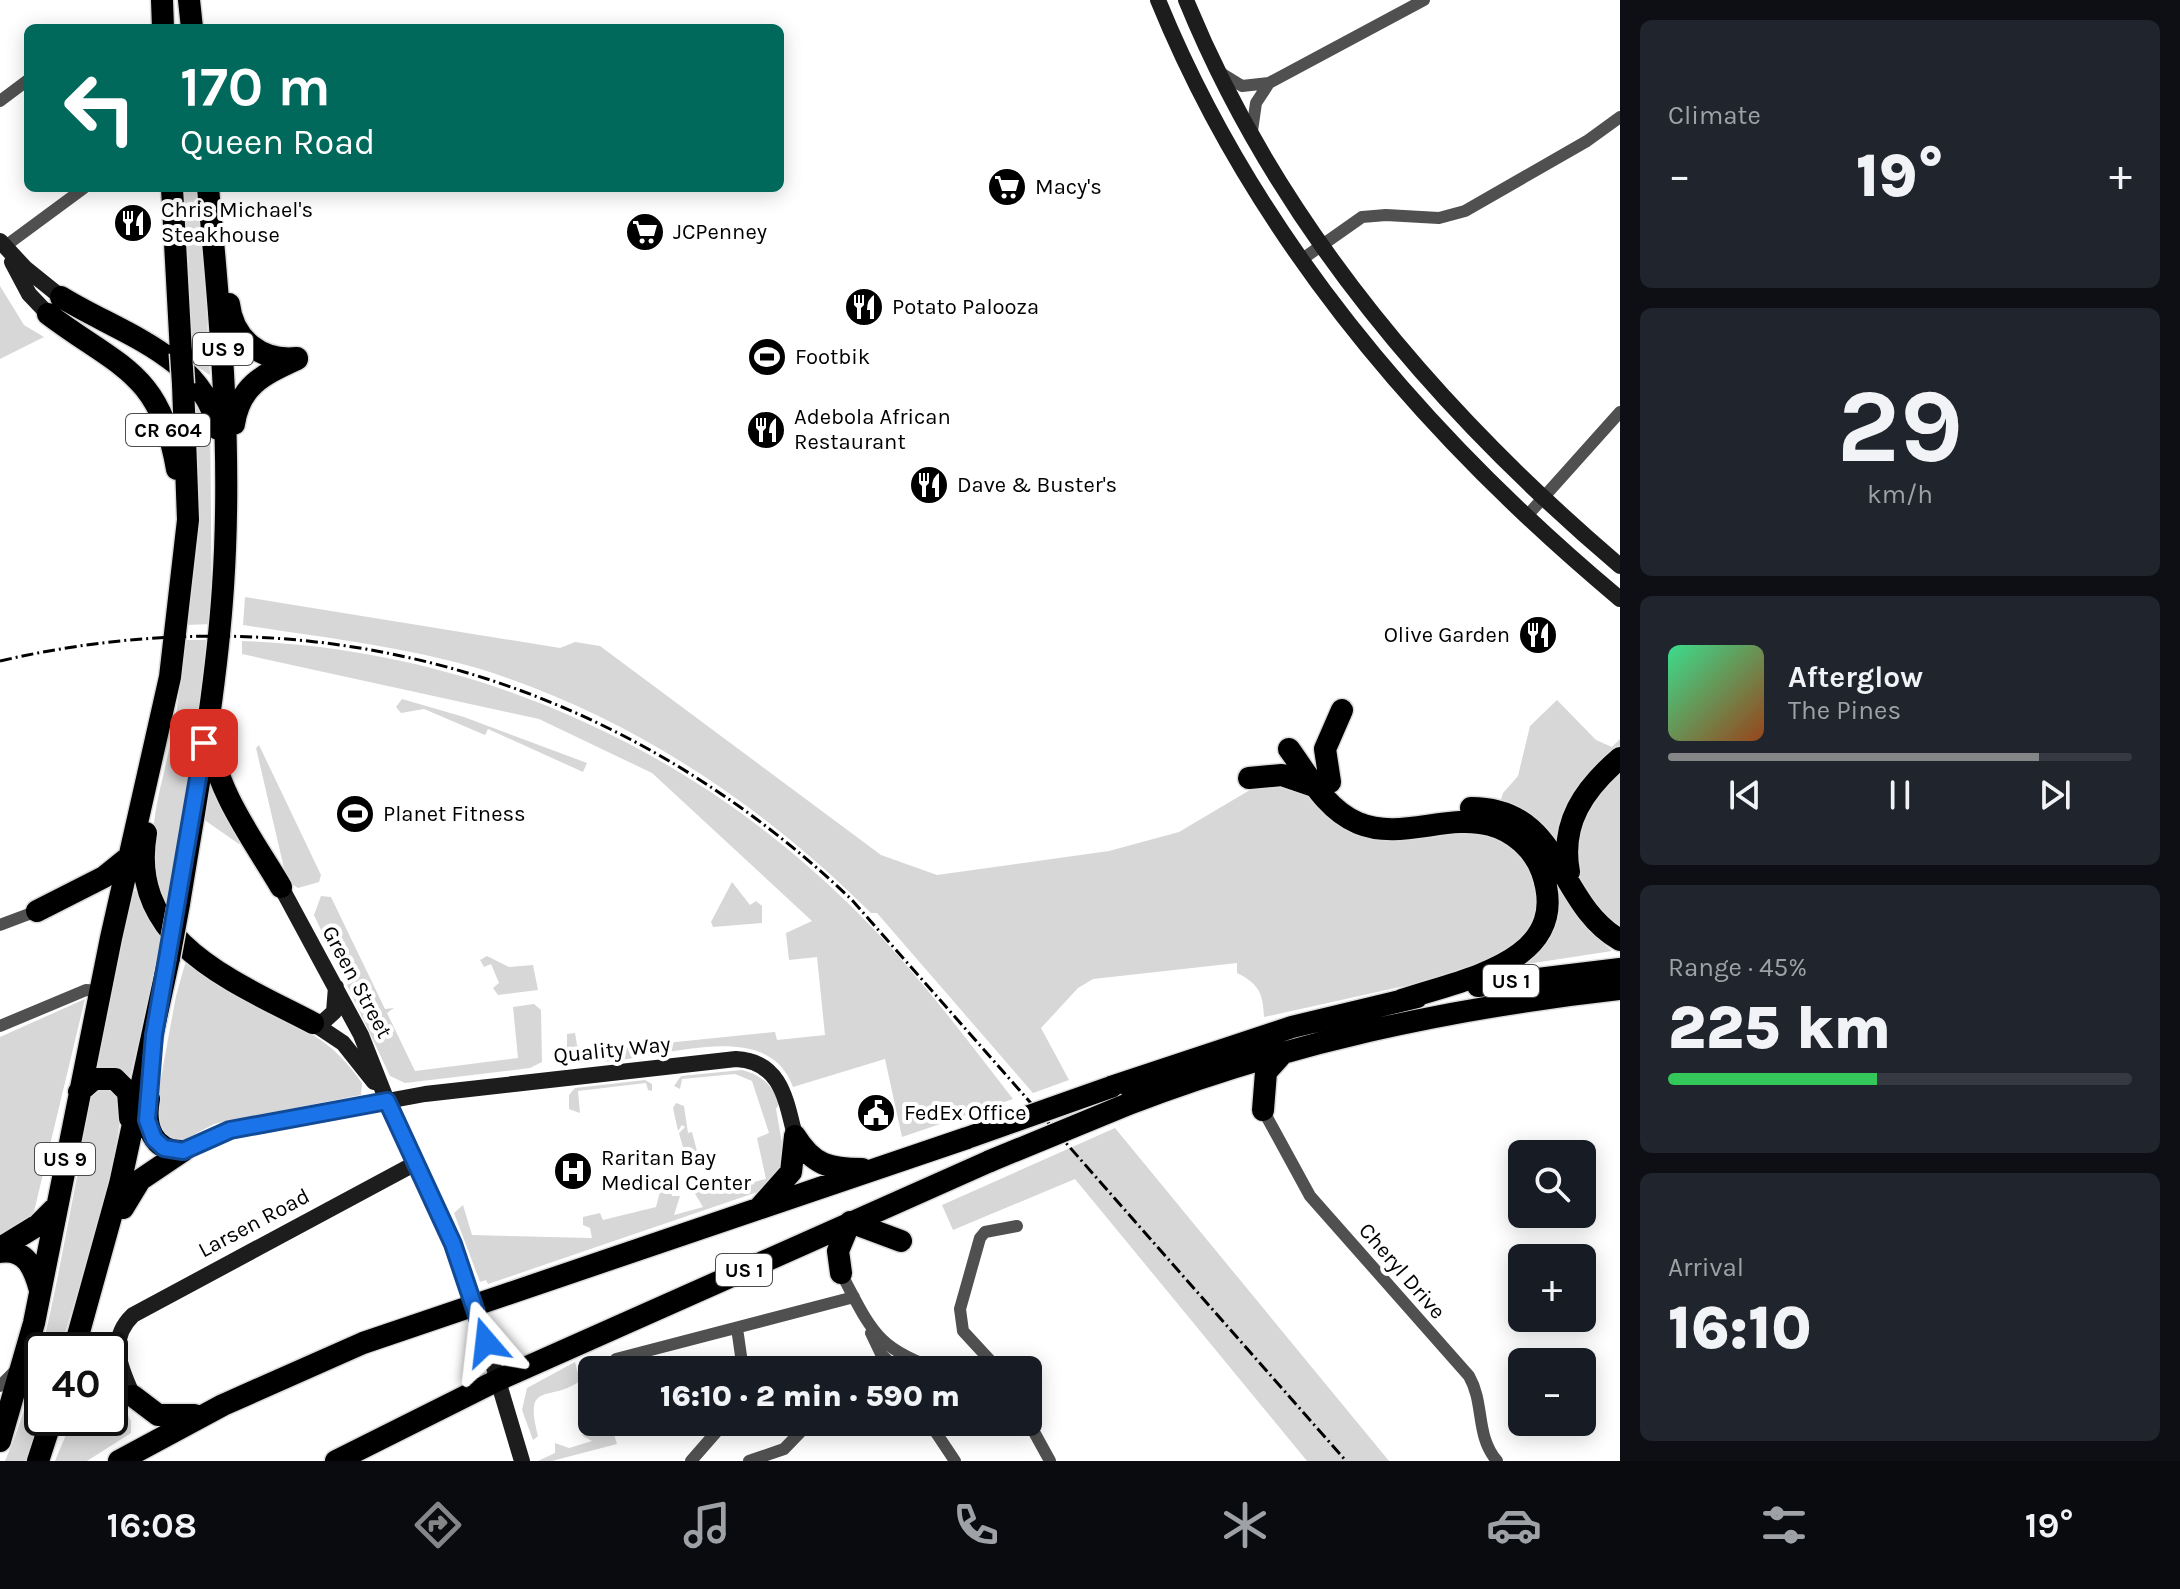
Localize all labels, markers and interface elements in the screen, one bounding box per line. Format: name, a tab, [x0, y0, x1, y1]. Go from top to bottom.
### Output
text: 170 m	[180, 54, 331, 119]
icon: left	[48, 56, 152, 160]
text: Climate	[1668, 100, 1761, 131]
text: Queen Road	[180, 121, 375, 163]
text: 19°	[1856, 141, 1944, 211]
text: −	[1668, 150, 1691, 201]
text: +	[2109, 150, 2132, 201]
supermarket icon: Macy's	[986, 166, 1028, 208]
place label: Macy's	[1035, 174, 1102, 200]
place label: Chris Michael's Steakhouse	[161, 197, 313, 248]
restaurant icon: Chris Michael's Steakhouse	[112, 202, 154, 244]
supermarket icon: JCPenney	[624, 211, 666, 253]
place label: JCPenney	[673, 219, 767, 245]
restaurant icon: Potato Palooza	[843, 286, 885, 328]
place label: Potato Palooza	[892, 294, 1039, 320]
road number: US 9	[193, 333, 253, 365]
sports icon: Footbik	[746, 336, 788, 378]
place label: Footbik	[795, 344, 870, 370]
text: 29	[1837, 366, 1963, 487]
place label: Adebola African Restaurant	[794, 404, 951, 455]
restaurant icon: Adebola African Restaurant	[745, 409, 787, 451]
road number: CR 604	[126, 414, 210, 446]
restaurant icon: Dave & Buster's	[908, 464, 950, 506]
place label: Dave & Buster's	[957, 472, 1117, 498]
text: km/h	[1867, 479, 1933, 510]
restaurant icon: Olive Garden	[1517, 614, 1559, 656]
place label: Olive Garden	[1384, 622, 1510, 648]
text: Afterglow	[1788, 659, 1923, 695]
text: The Pines	[1788, 695, 1901, 726]
pin	[170, 709, 238, 777]
icon: arrive	[182, 721, 226, 765]
icon: previous	[1723, 773, 1767, 817]
icon: pause	[1878, 773, 1922, 817]
icon: next	[2033, 773, 2077, 817]
sports icon: Planet Fitness	[334, 793, 376, 835]
place label: Planet Fitness	[383, 801, 526, 827]
street label: Green Street	[317, 921, 397, 1043]
text: Range · 45%	[1668, 952, 1807, 983]
road number: US 1	[1483, 965, 1539, 997]
text: 225 km	[1668, 993, 1891, 1063]
street label: Quality Way	[552, 1031, 672, 1069]
public building icon: FedEx Office	[855, 1092, 897, 1134]
place label: FedEx Office	[904, 1100, 1027, 1126]
map controls	[1508, 1140, 1596, 1436]
button: search	[1508, 1140, 1596, 1228]
road number: US 9	[35, 1143, 95, 1175]
place label: Raritan Bay Medical Center	[601, 1145, 751, 1196]
hospital icon: Raritan Bay Medical Center	[552, 1150, 594, 1192]
street label: Larsen Road	[194, 1183, 314, 1263]
street label: Cheryl Drive	[1353, 1218, 1451, 1324]
button: +	[1508, 1244, 1596, 1332]
text: Arrival	[1668, 1252, 1744, 1283]
road number: US 1	[716, 1254, 772, 1286]
text: 16:10	[1668, 1293, 1812, 1363]
position arrow	[444, 1300, 528, 1384]
speed limit sign: 40	[24, 1332, 128, 1436]
button: −	[1508, 1348, 1596, 1436]
text: 16:10 · 2 min · 590 m	[660, 1378, 960, 1414]
icon: directions	[410, 1497, 466, 1553]
icon: music	[679, 1497, 735, 1553]
icon: phone	[948, 1497, 1004, 1553]
icon: climate	[1217, 1497, 1273, 1553]
icon: car	[1486, 1497, 1542, 1553]
icon: filters	[1756, 1497, 1812, 1553]
text: 16:08	[107, 1504, 197, 1546]
text: 19°	[2025, 1504, 2073, 1546]

